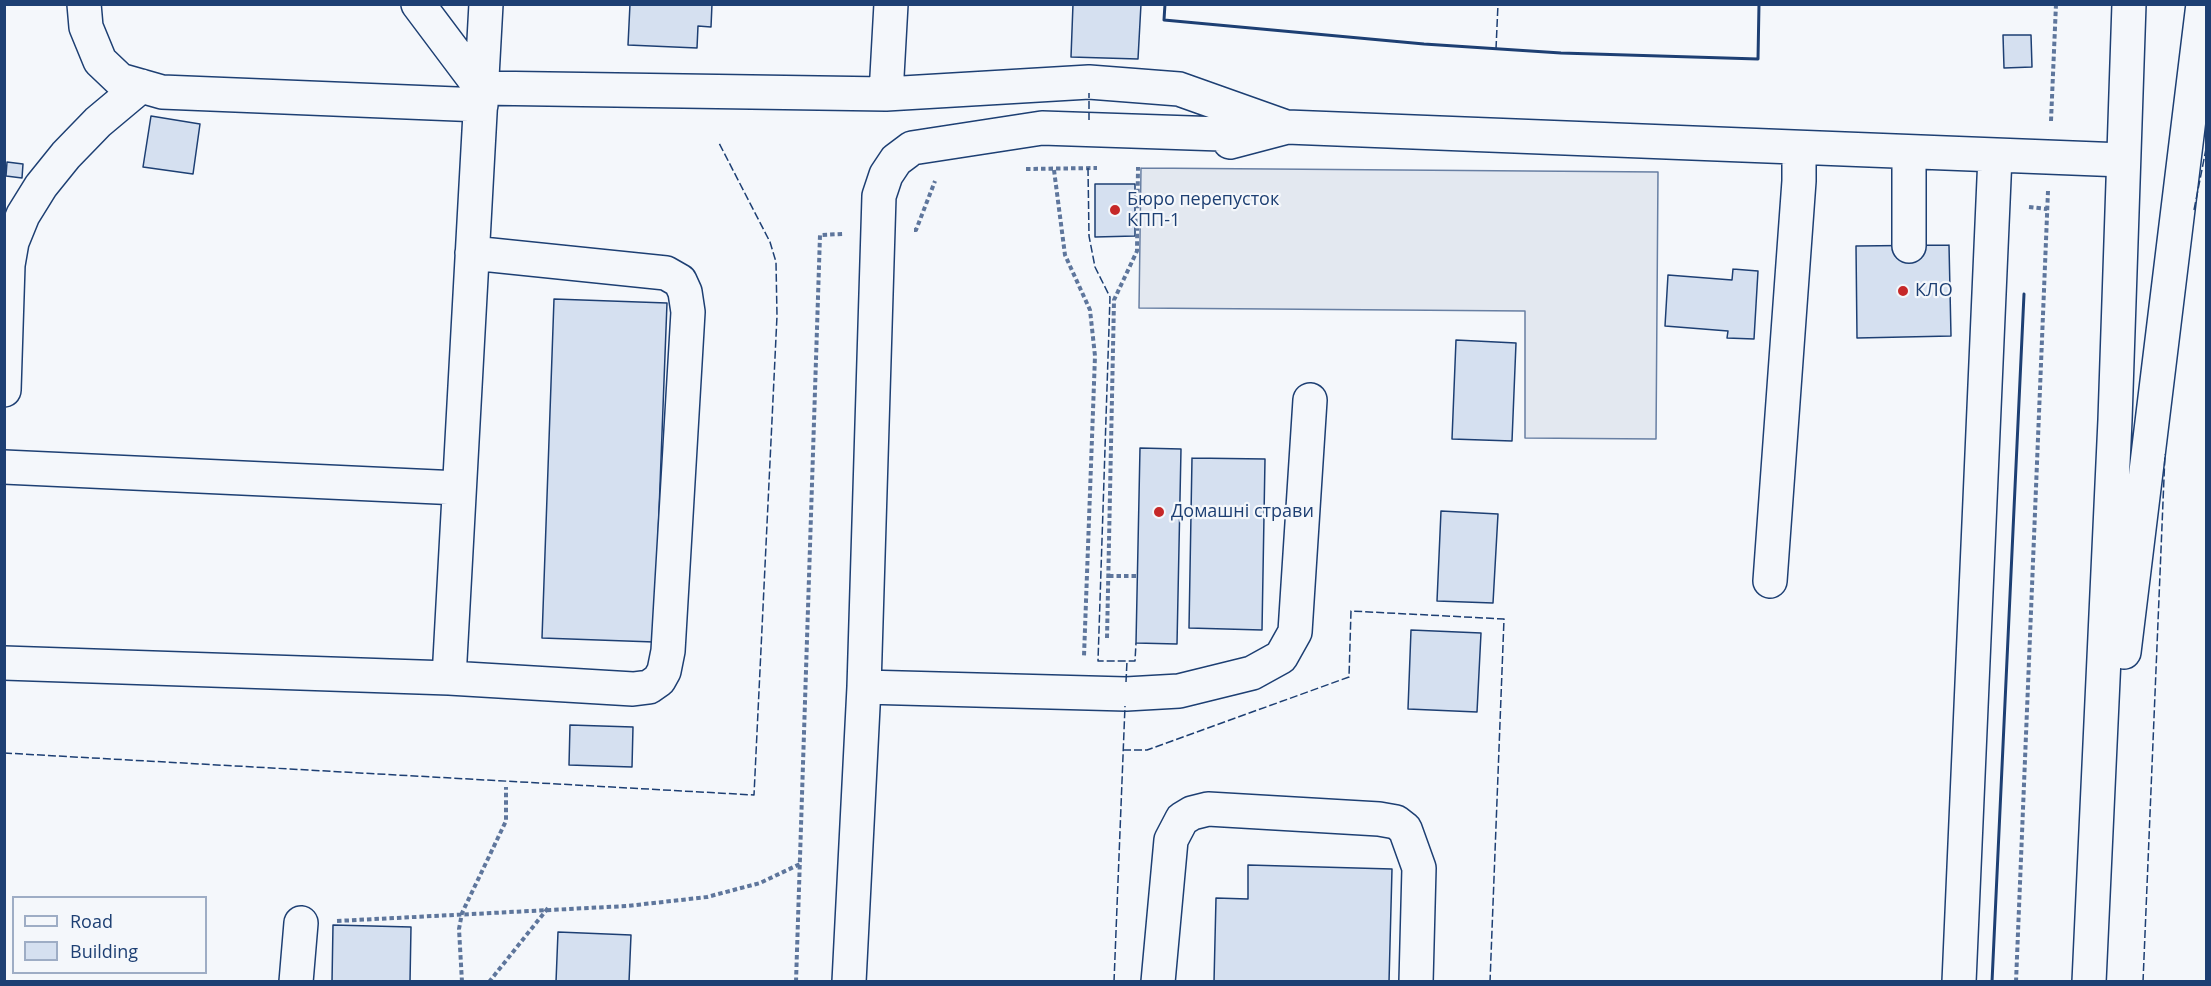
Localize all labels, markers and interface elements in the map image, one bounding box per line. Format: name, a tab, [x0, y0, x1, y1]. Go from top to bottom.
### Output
place label: Бюро перепусток КПП-1	[1127, 189, 1279, 232]
marker: Бюро перепусток КПП-1	[1108, 203, 1122, 217]
place label: КЛО	[1915, 280, 1953, 302]
marker: КЛО	[1896, 284, 1910, 298]
place label: Домашні страви	[1171, 501, 1314, 523]
marker: Домашні страви	[1152, 505, 1166, 519]
legend	[12, 896, 207, 974]
text: Road	[70, 909, 113, 933]
text: Building	[70, 939, 138, 963]

